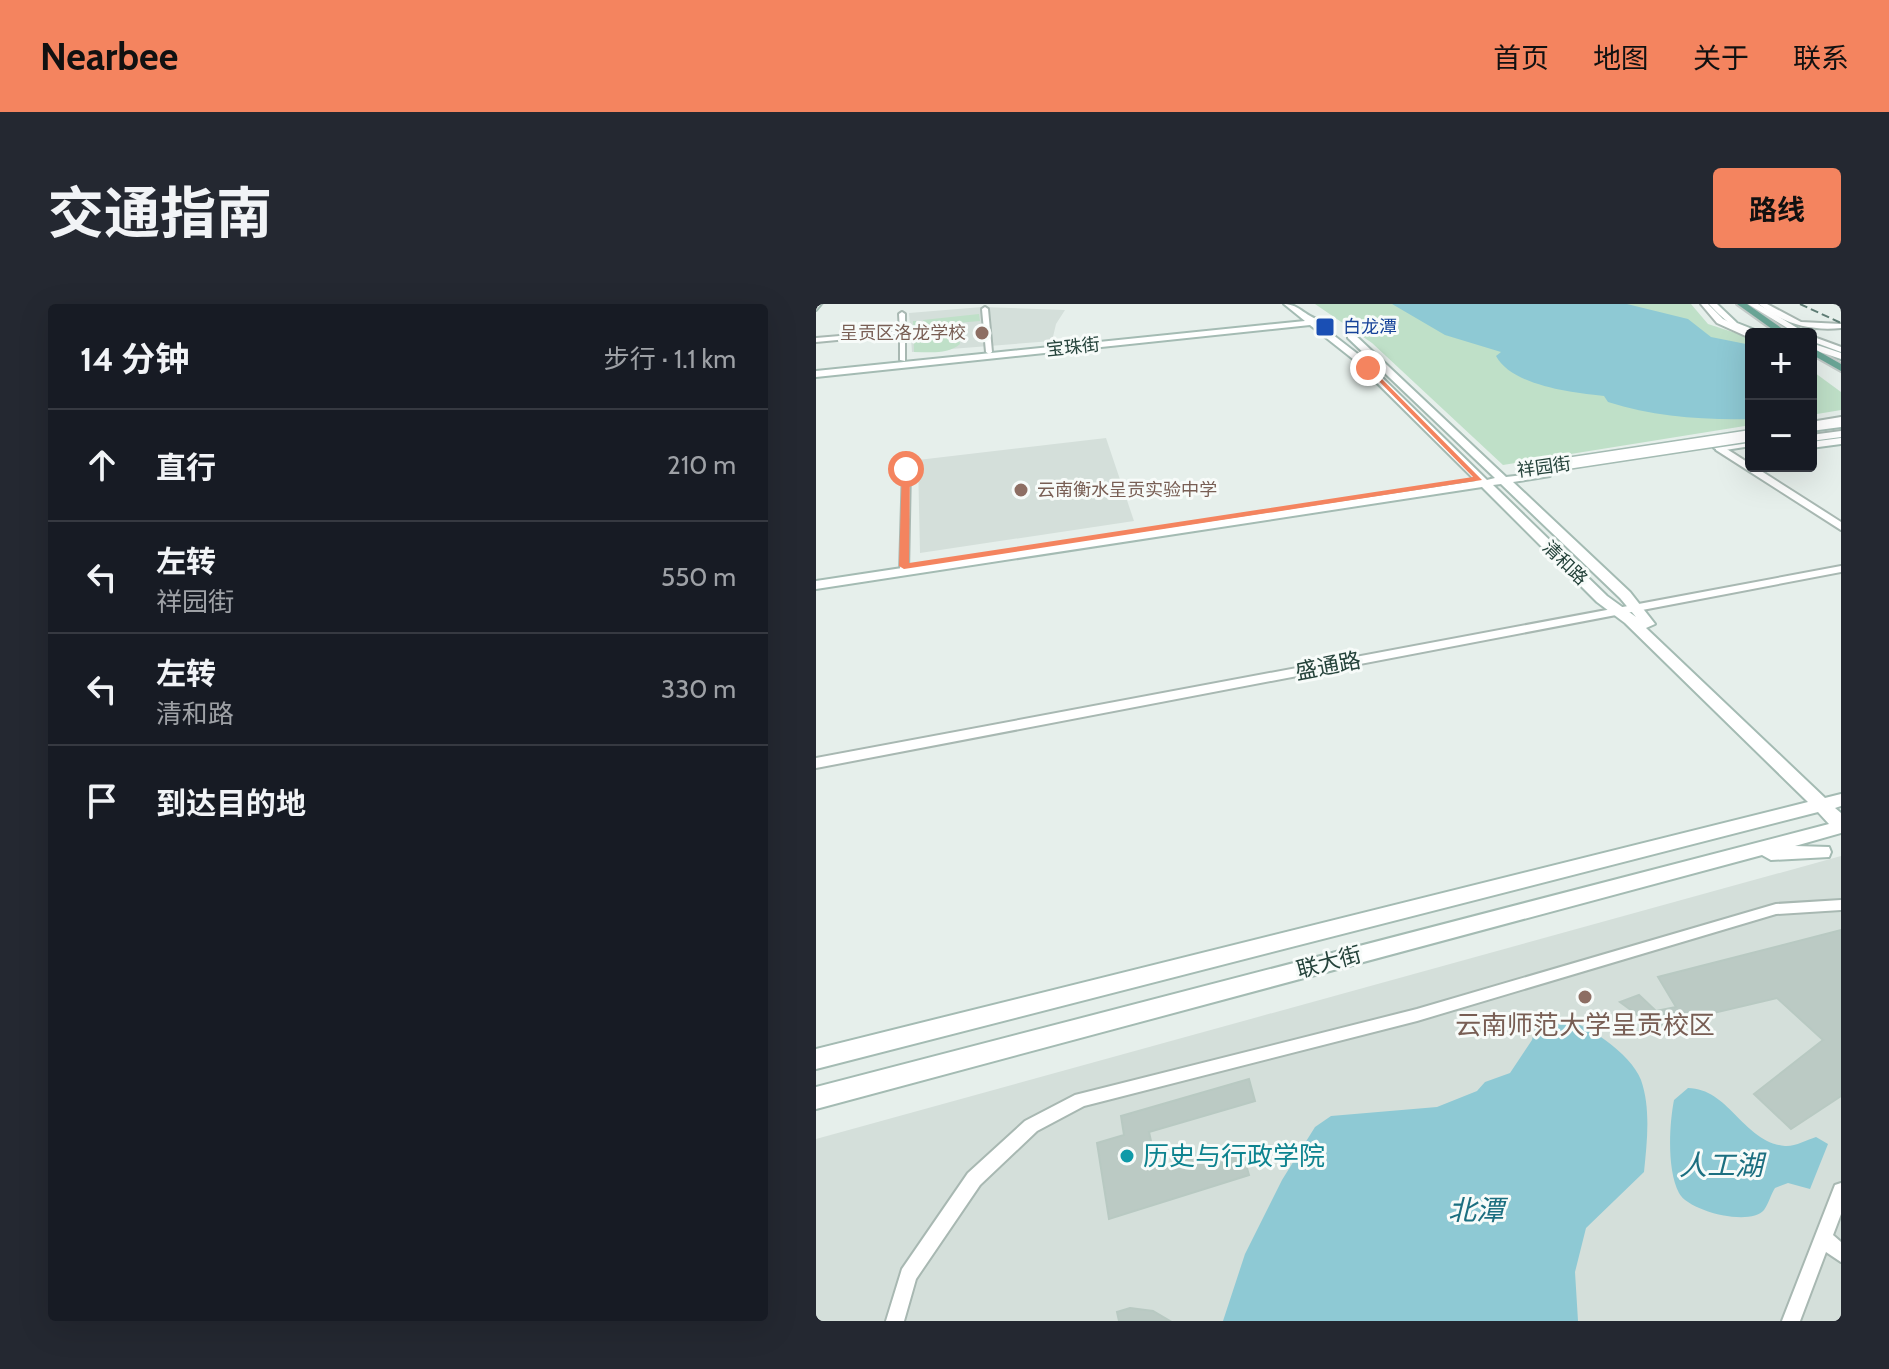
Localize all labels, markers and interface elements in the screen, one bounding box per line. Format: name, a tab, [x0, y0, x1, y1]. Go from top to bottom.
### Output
text: Nearbee	[40, 33, 178, 80]
text: 首页	[1493, 41, 1549, 75]
text: 地图	[1593, 41, 1649, 75]
text: 关于	[1693, 41, 1749, 75]
text: 联系	[1793, 41, 1849, 75]
button: 路线	[1713, 168, 1841, 248]
text: 交通指南	[48, 179, 272, 247]
marker: 白龙潭	[1314, 316, 1336, 338]
place label: 白龙潭	[1343, 316, 1397, 338]
place label: 呈贡区洛龙学校	[840, 322, 966, 344]
marker: 呈贡区洛龙学校	[973, 324, 991, 342]
map controls	[1745, 328, 1817, 472]
button: +	[1745, 328, 1817, 400]
street label: 宝珠街	[1045, 333, 1101, 361]
text: 14 分钟	[80, 338, 189, 380]
text: 步行 · 1.1 km	[604, 343, 736, 375]
route end	[1350, 350, 1386, 386]
button: −	[1745, 400, 1817, 472]
icon: ahead	[80, 443, 124, 487]
text: 直行	[156, 449, 216, 486]
text: 210 m	[667, 449, 736, 481]
route start	[888, 451, 924, 487]
street label: 祥园街	[1516, 452, 1572, 482]
place label: 云南衡水呈贡实验中学	[1037, 479, 1217, 501]
marker: 云南衡水呈贡实验中学	[1012, 481, 1030, 499]
street label: 清和路	[1538, 536, 1592, 590]
text: 左转	[156, 543, 216, 580]
icon: left	[80, 555, 124, 599]
text: 550 m	[661, 561, 736, 593]
text: 祥园街	[156, 586, 234, 618]
street label: 盛通路	[1293, 646, 1363, 686]
text: 左转	[156, 655, 216, 692]
icon: left	[80, 667, 124, 711]
text: 330 m	[661, 673, 736, 705]
text: 清和路	[156, 698, 234, 730]
icon: arrive	[80, 779, 124, 823]
text: 到达目的地	[156, 785, 306, 822]
street label: 联大街	[1294, 940, 1364, 984]
marker: 云南师范大学呈贡校区	[1576, 988, 1594, 1006]
place label: 云南师范大学呈贡校区	[1455, 1009, 1715, 1041]
place label: 历史与行政学院	[1143, 1140, 1325, 1172]
marker: 历史与行政学院	[1118, 1147, 1136, 1165]
water label: 人工湖	[1679, 1148, 1767, 1182]
water label: 北潭	[1448, 1193, 1509, 1227]

